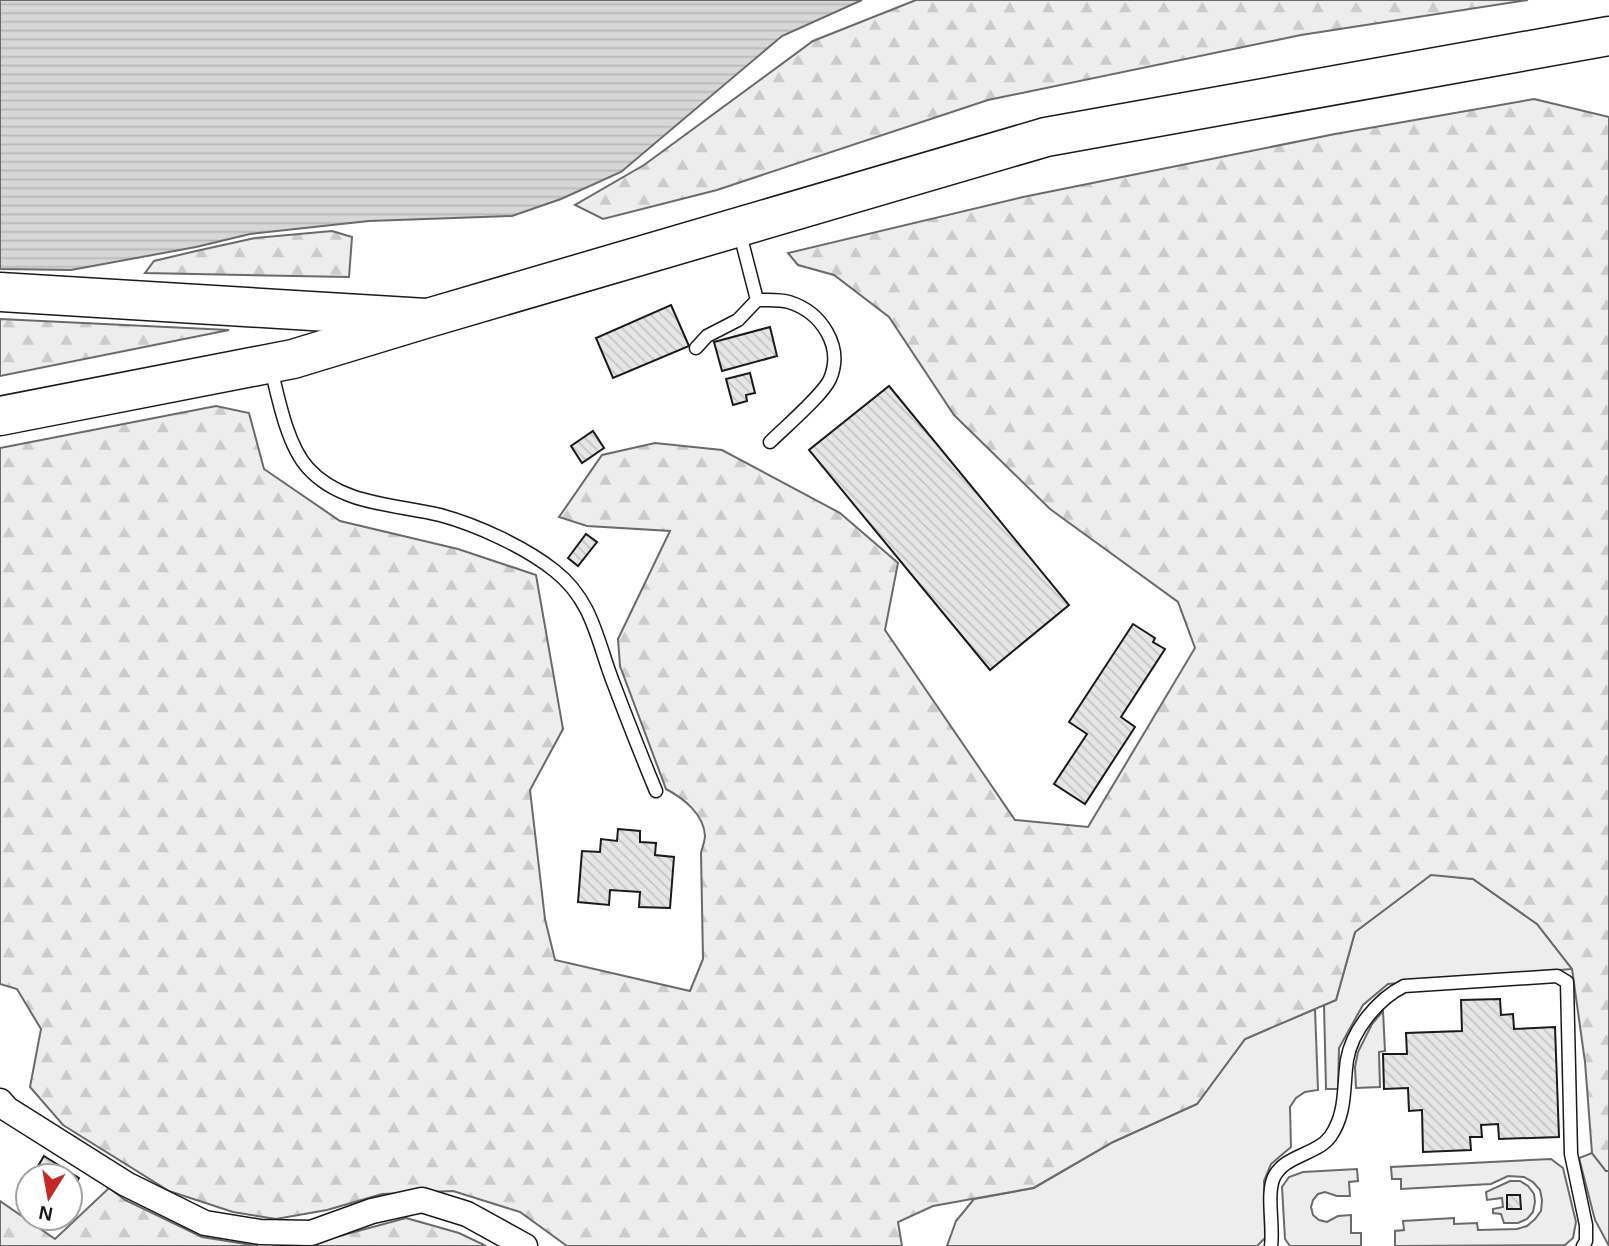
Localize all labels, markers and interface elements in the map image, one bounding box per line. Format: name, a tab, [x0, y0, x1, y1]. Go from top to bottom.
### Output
north arrow	[14, 1162, 84, 1232]
text: N	[37, 1202, 55, 1225]

